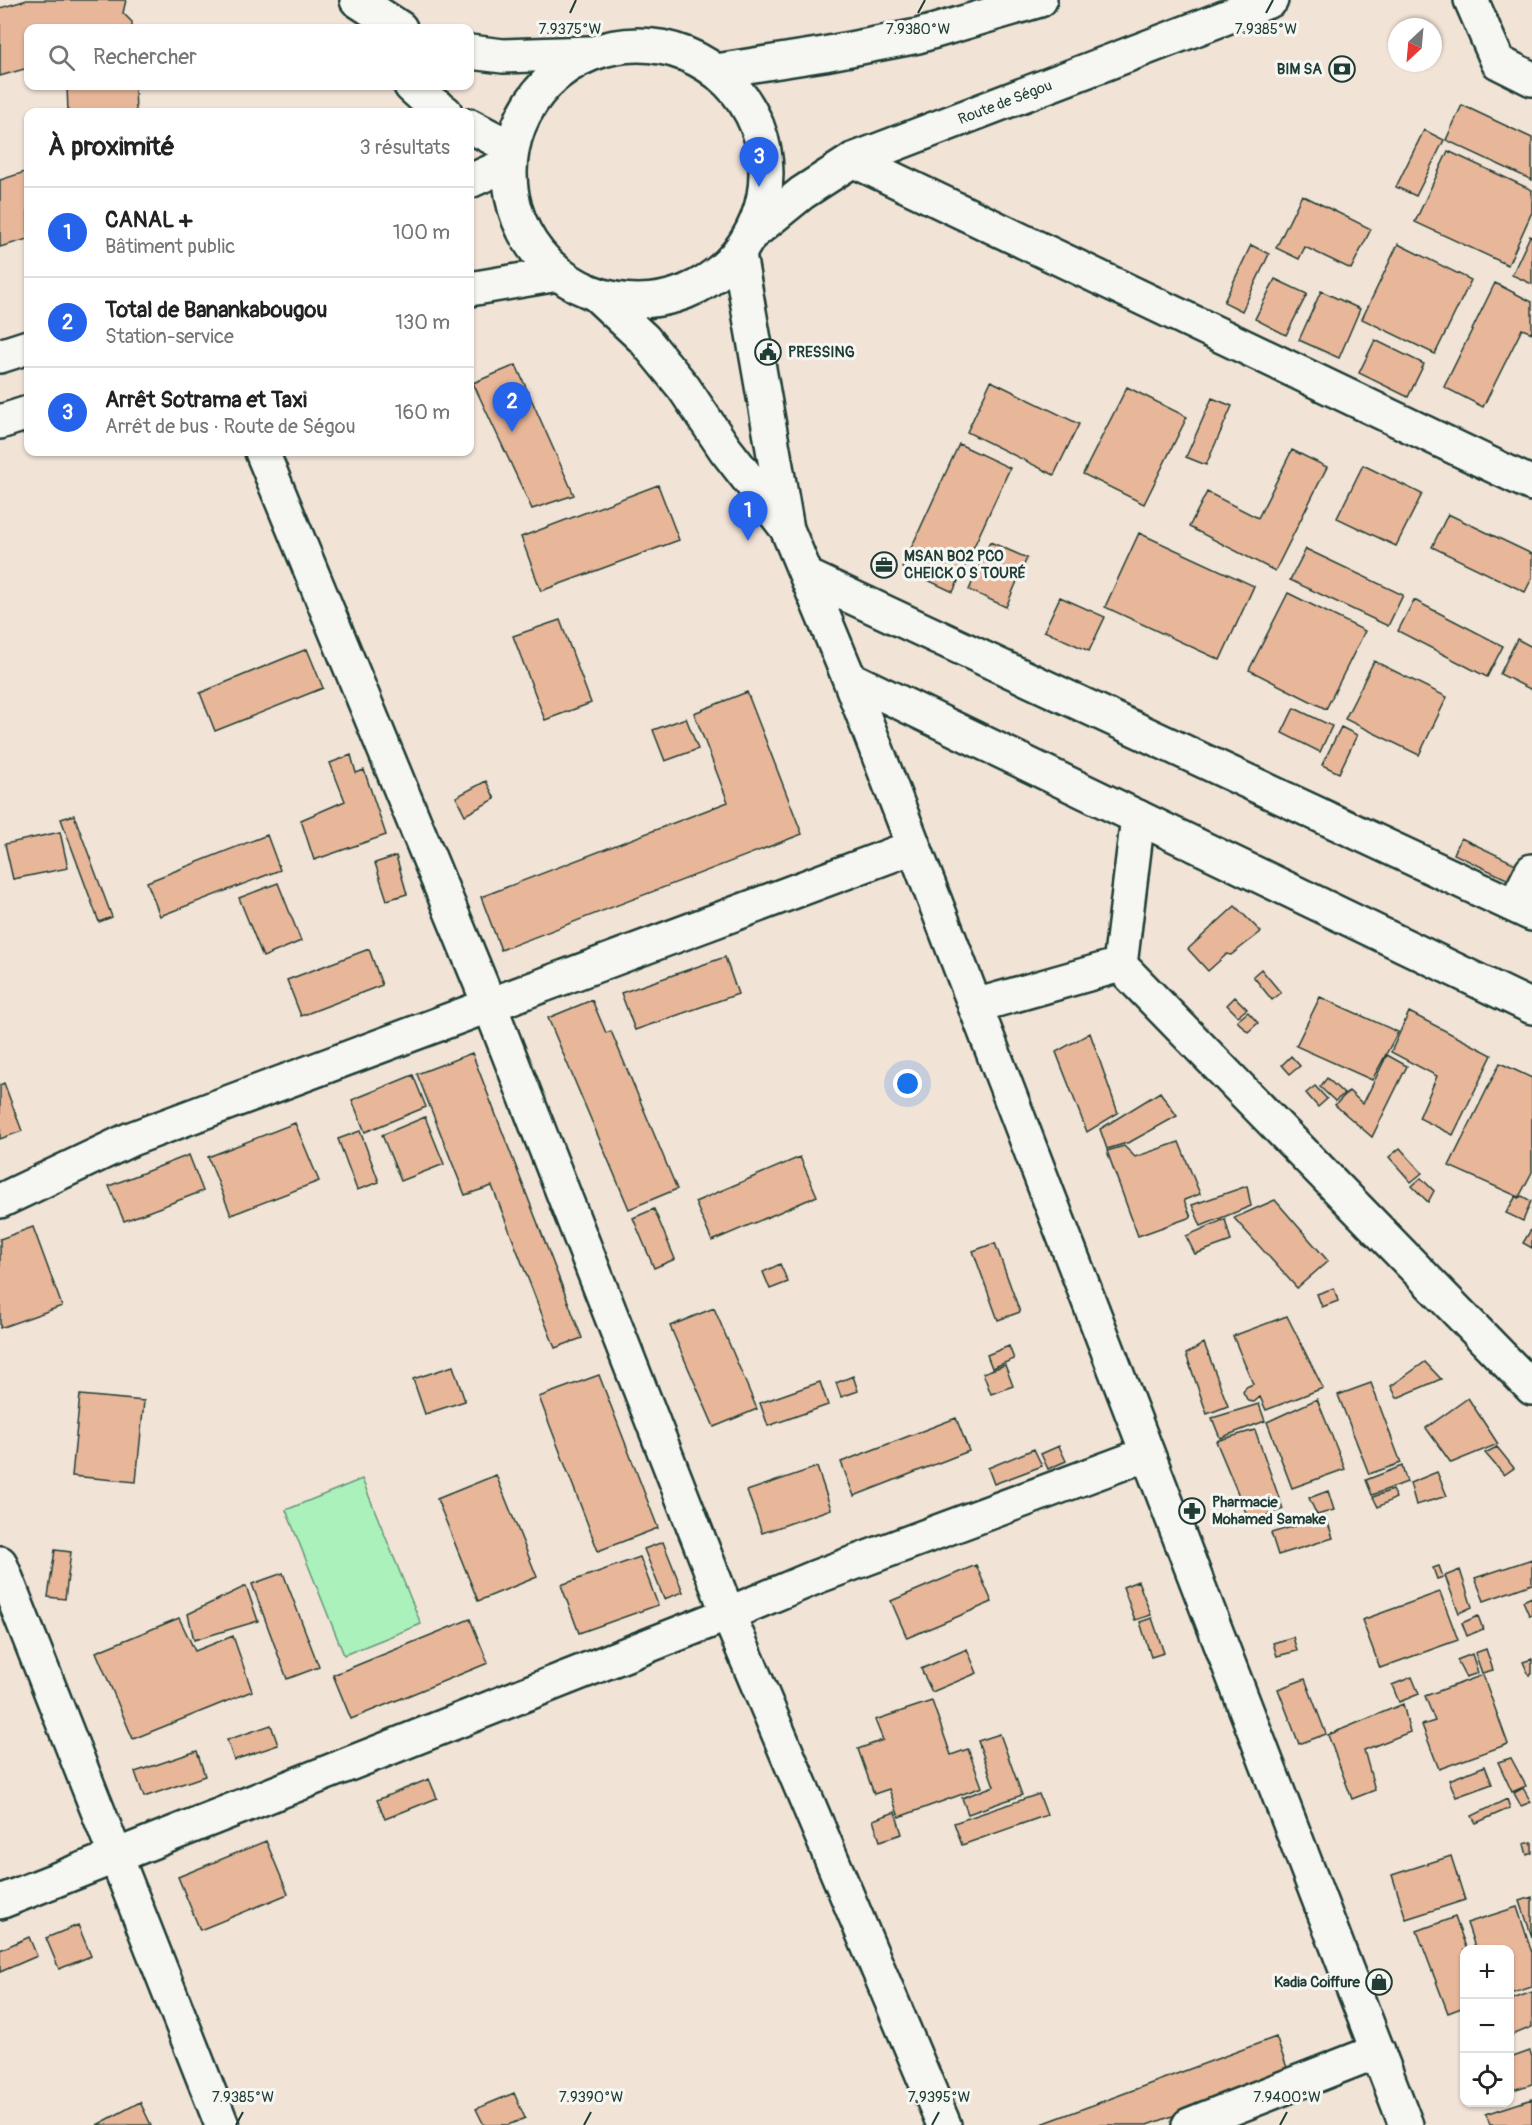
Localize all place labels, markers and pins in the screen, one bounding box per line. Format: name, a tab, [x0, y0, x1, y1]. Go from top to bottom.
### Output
bank icon: BIM SA	[1327, 54, 1357, 84]
place label: BIM SA	[1277, 60, 1322, 79]
pin: 3	[740, 138, 778, 187]
public building icon: PRESSING	[753, 337, 783, 367]
place label: PRESSING	[788, 343, 855, 362]
pin: 2	[492, 382, 532, 432]
pin: 1	[728, 492, 768, 541]
place label: MSAN B02 PCO CHEICK O S TOURÉ	[904, 547, 1026, 583]
office icon: MSAN B02 PCO CHEICK O S TOURÉ	[869, 550, 899, 580]
place label: Pharmacie Mohamed Samake	[1212, 1493, 1326, 1529]
pharmacy icon: Pharmacie Mohamed Samake	[1177, 1496, 1207, 1526]
shop icon: Kadia Coiffure	[1364, 1967, 1394, 1997]
place label: Kadia Coiffure	[1274, 1973, 1361, 1992]

